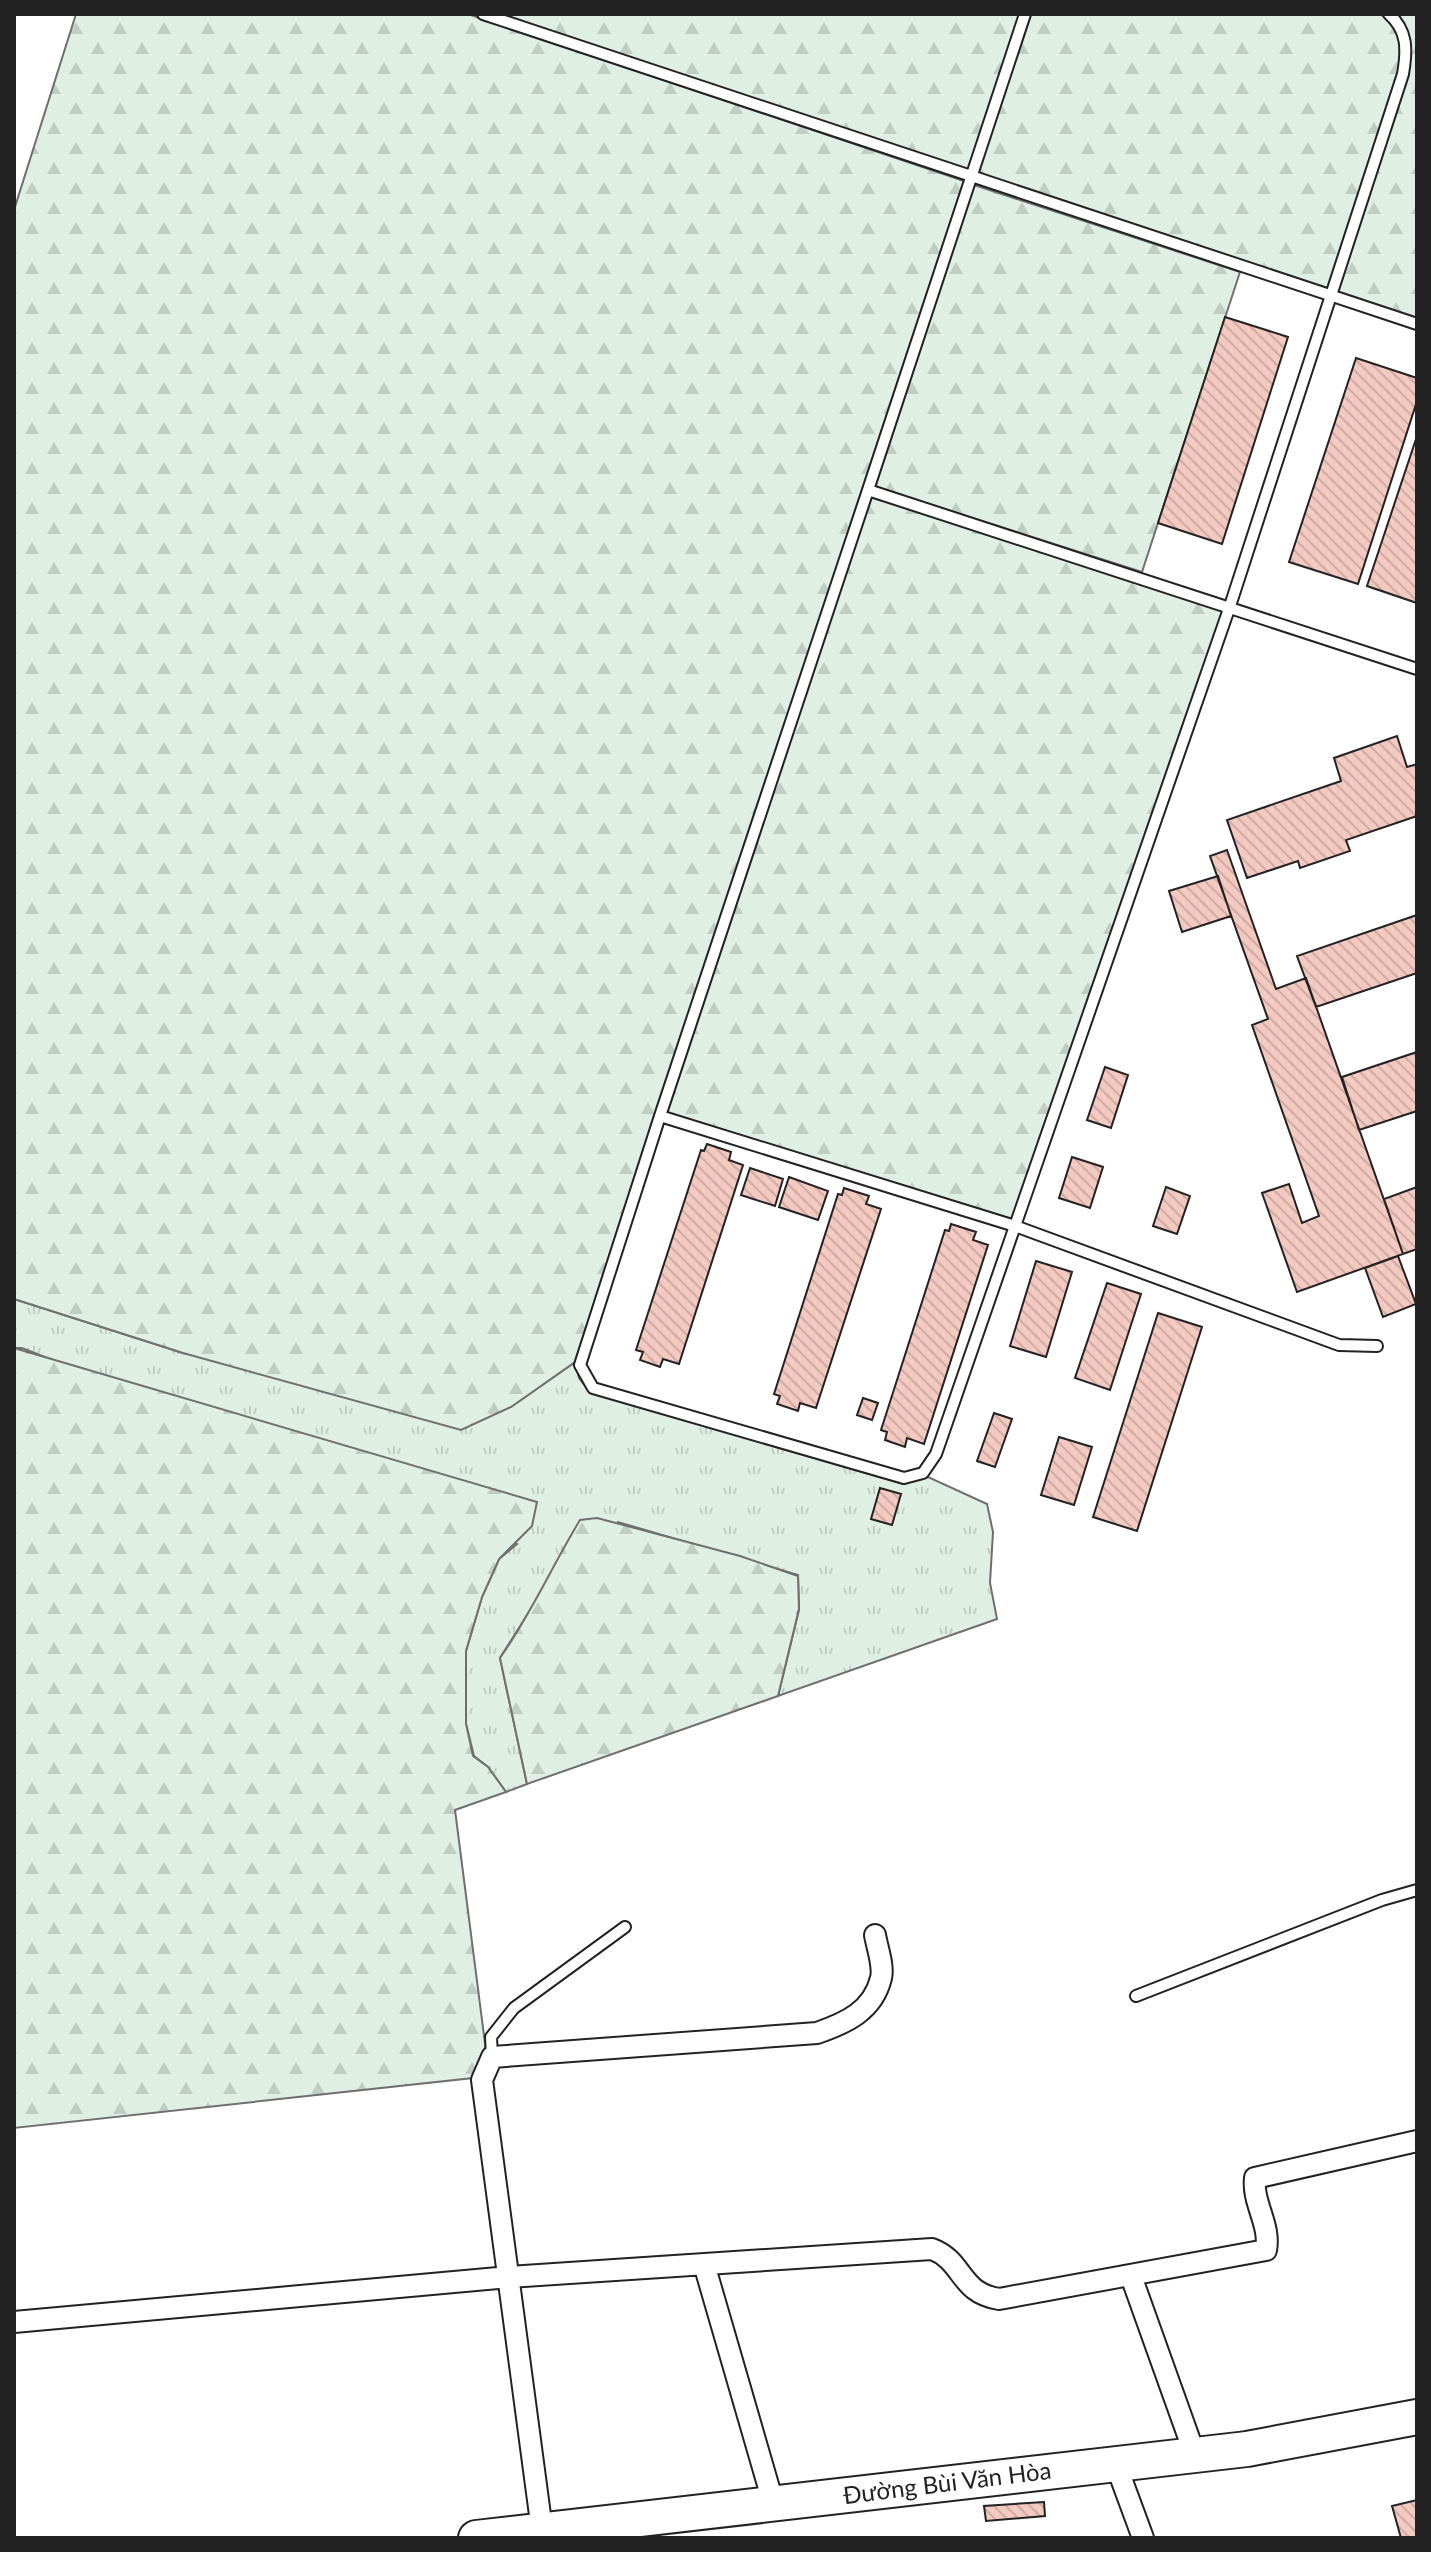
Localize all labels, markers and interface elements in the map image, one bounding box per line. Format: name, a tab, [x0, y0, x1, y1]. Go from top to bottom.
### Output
street label: Đường Bùi Văn Hòa	[841, 2455, 1053, 2509]

